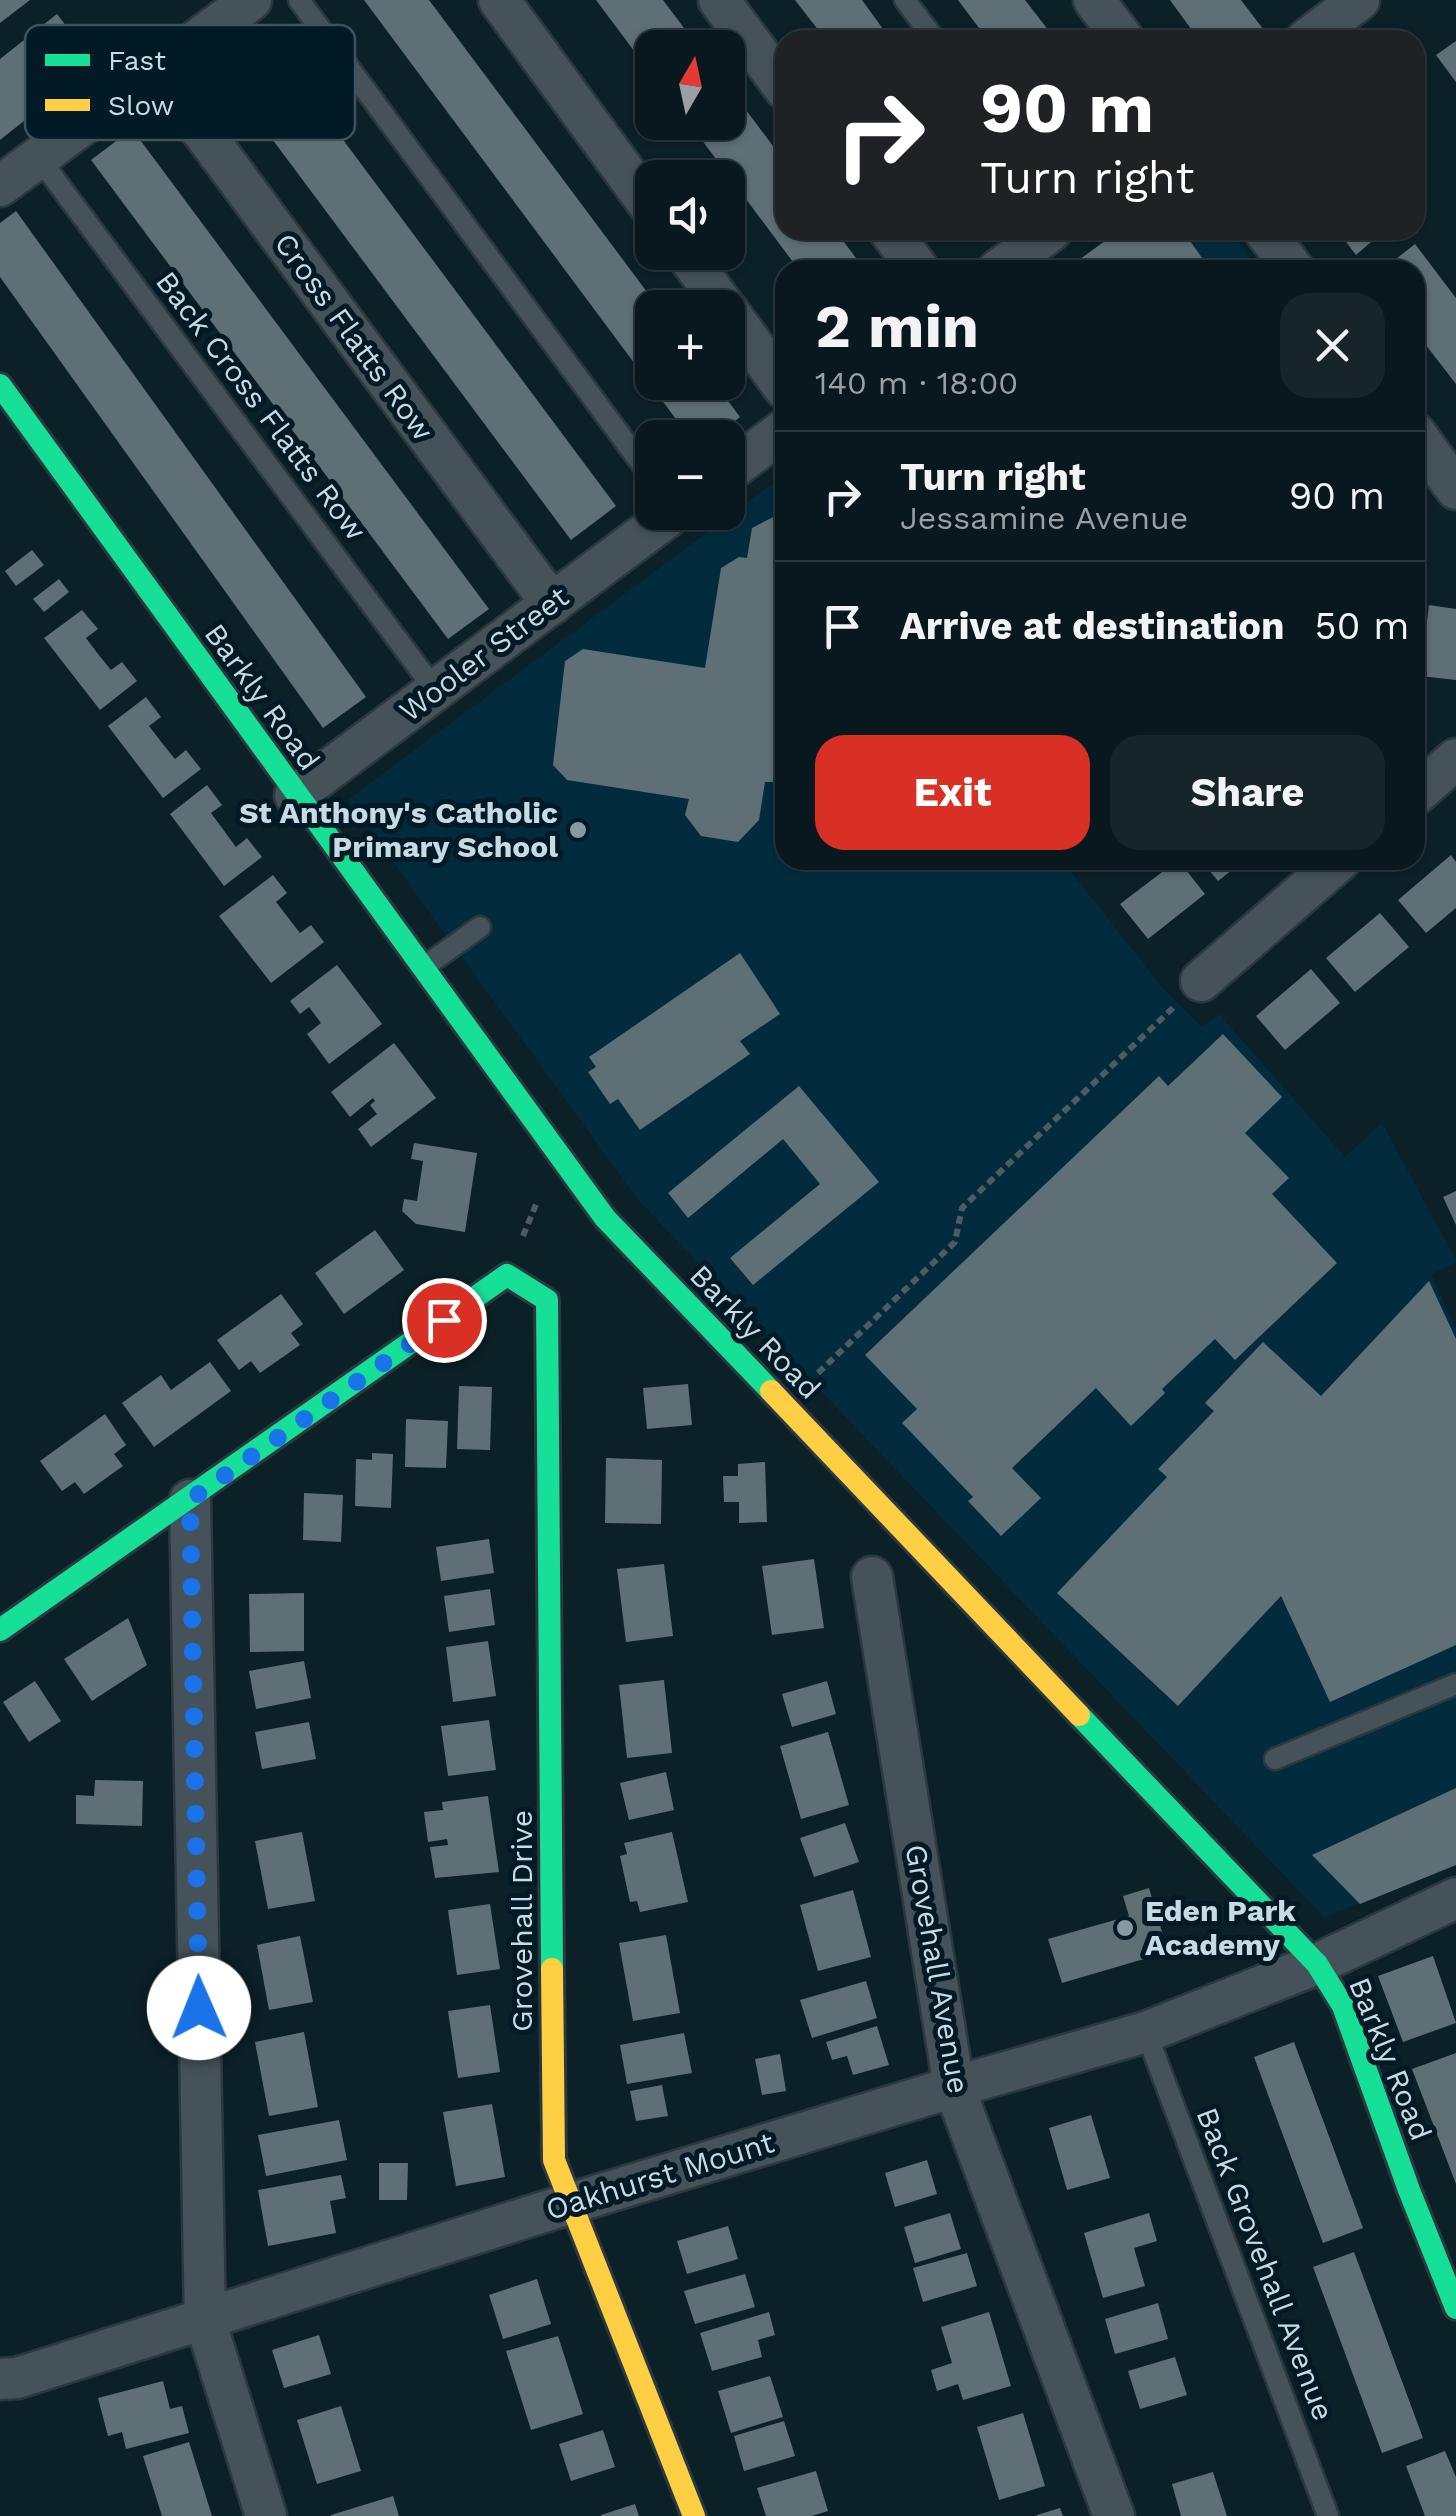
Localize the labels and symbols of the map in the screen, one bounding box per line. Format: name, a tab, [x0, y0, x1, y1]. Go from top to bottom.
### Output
legend	[25, 25, 355, 140]
north arrow	[635, 30, 745, 140]
text: Fast	[108, 44, 166, 77]
text: Slow	[108, 89, 174, 122]
street label: Cross Flatts Row	[268, 226, 441, 447]
street label: Back Cross Flatts Row	[149, 264, 374, 547]
street label: Wooler Street	[392, 578, 575, 728]
street label: Barkly Road	[198, 617, 327, 777]
place label: St Anthony's Catholic Primary School	[239, 795, 558, 864]
marker: St Anthony's Catholic Primary School	[567, 819, 589, 841]
street label: Barkly Road	[683, 1257, 828, 1406]
pin	[402, 1278, 487, 1363]
street label: Grovehall Drive	[504, 1810, 539, 2032]
street label: Grovehall Avenue	[898, 1842, 977, 2096]
place label: Eden Park Academy	[1145, 1893, 1296, 1962]
marker: Eden Park Academy	[1114, 1917, 1136, 1939]
position arrow	[147, 1956, 251, 2060]
street label: Barkly Road	[1342, 1972, 1439, 2145]
street label: Back Grovehall Avenue	[1190, 2102, 1341, 2425]
street label: Oakhurst Mount	[542, 2124, 778, 2227]

